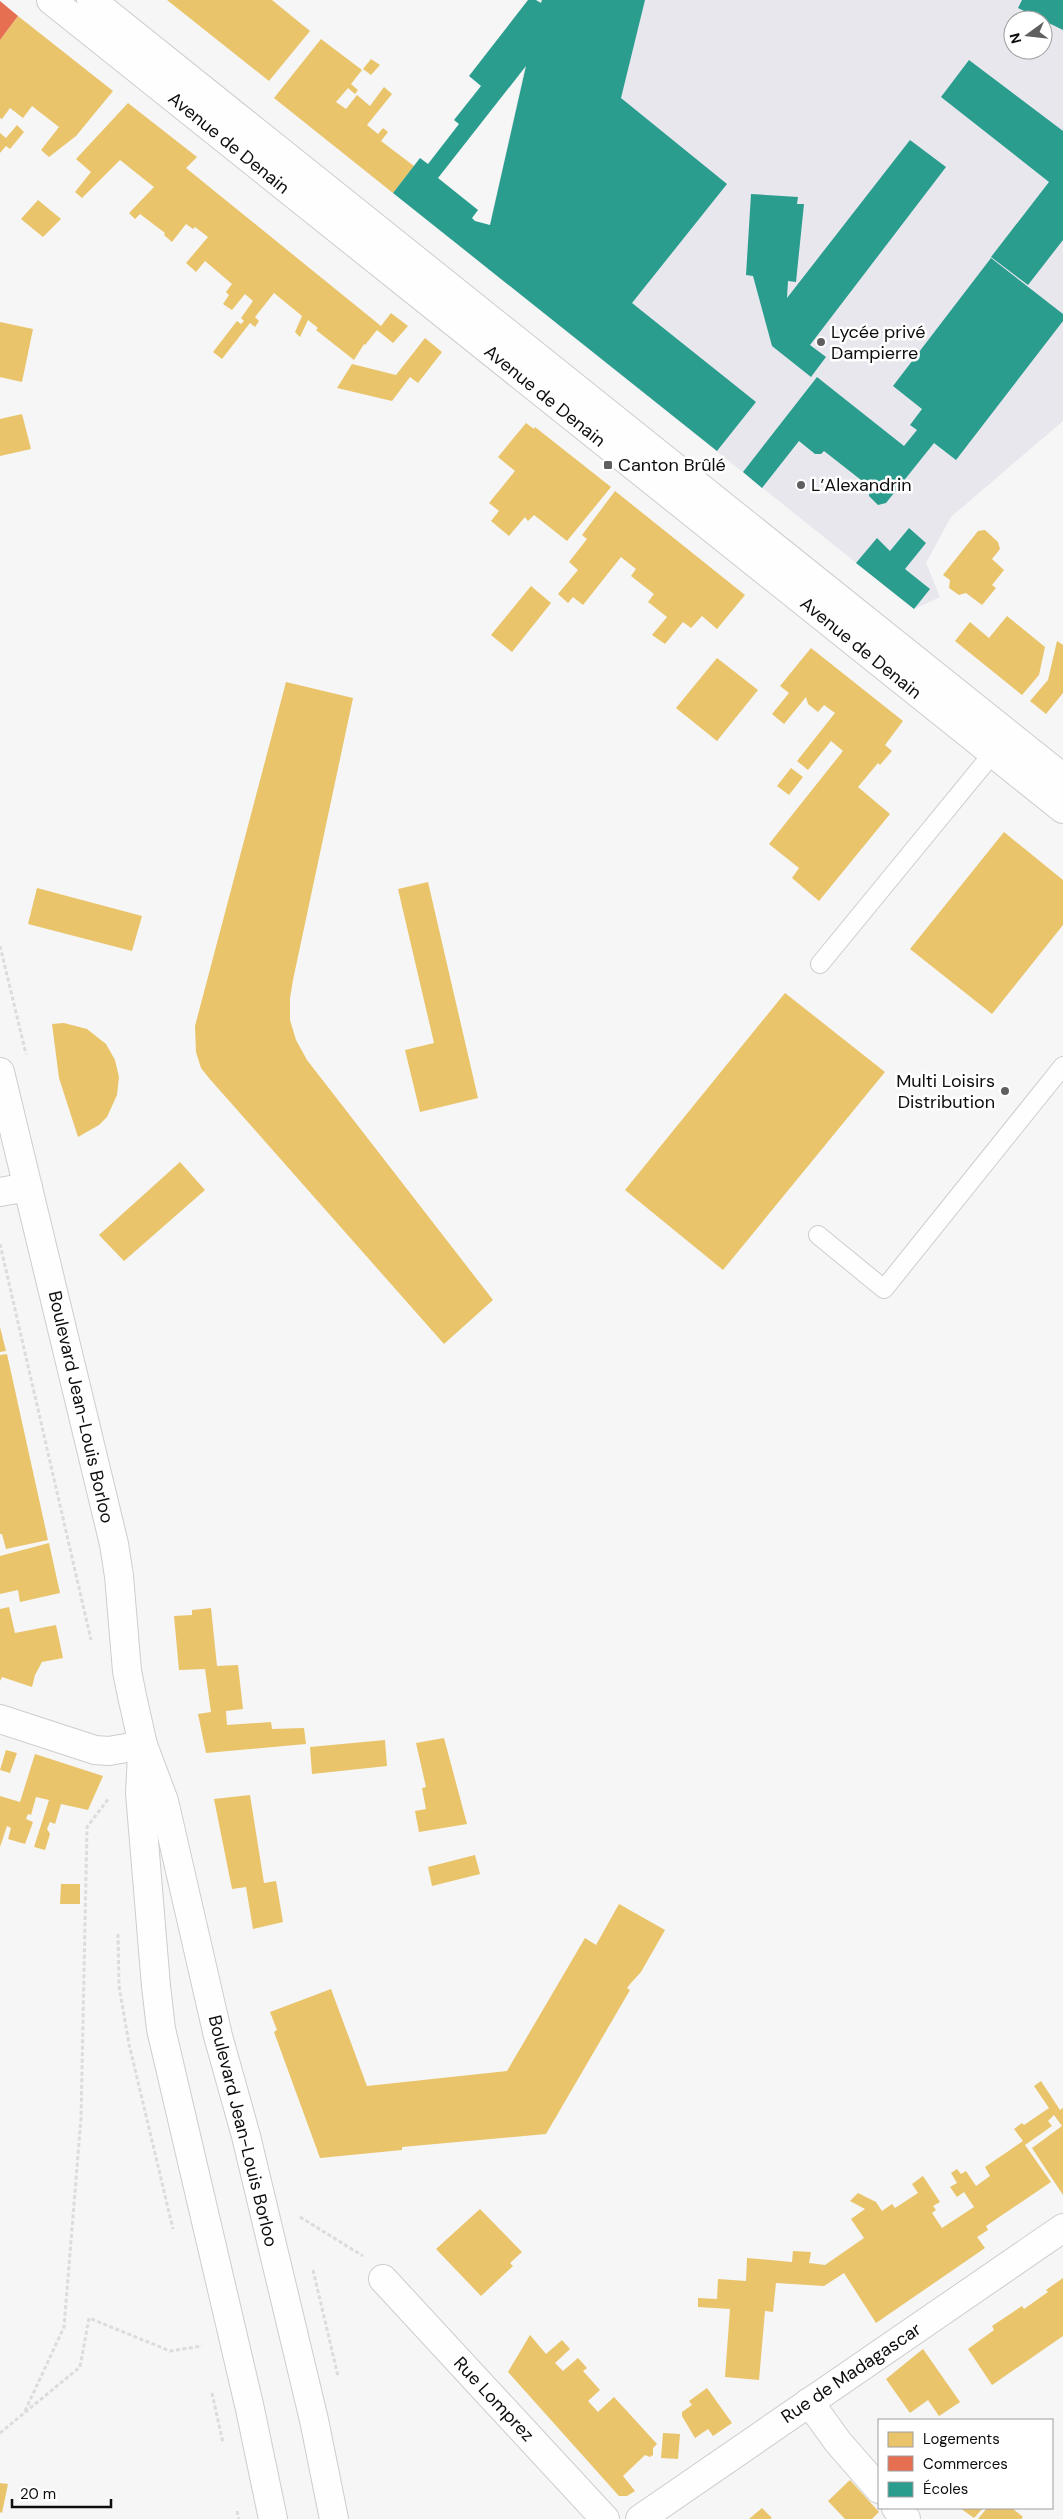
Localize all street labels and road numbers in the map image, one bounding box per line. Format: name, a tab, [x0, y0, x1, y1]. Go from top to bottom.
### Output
street label: Avenue de Denain	[163, 87, 295, 199]
street label: Avenue de Denain	[479, 340, 611, 452]
street label: Avenue de Denain	[795, 592, 927, 704]
street label: Boulevard Jean-Louis Borloo	[43, 1288, 119, 1526]
street label: Boulevard Jean-Louis Borloo	[203, 2013, 283, 2249]
street label: Rue de Madagascar	[776, 2317, 926, 2429]
street label: Rue Lomprez	[448, 2351, 540, 2447]

